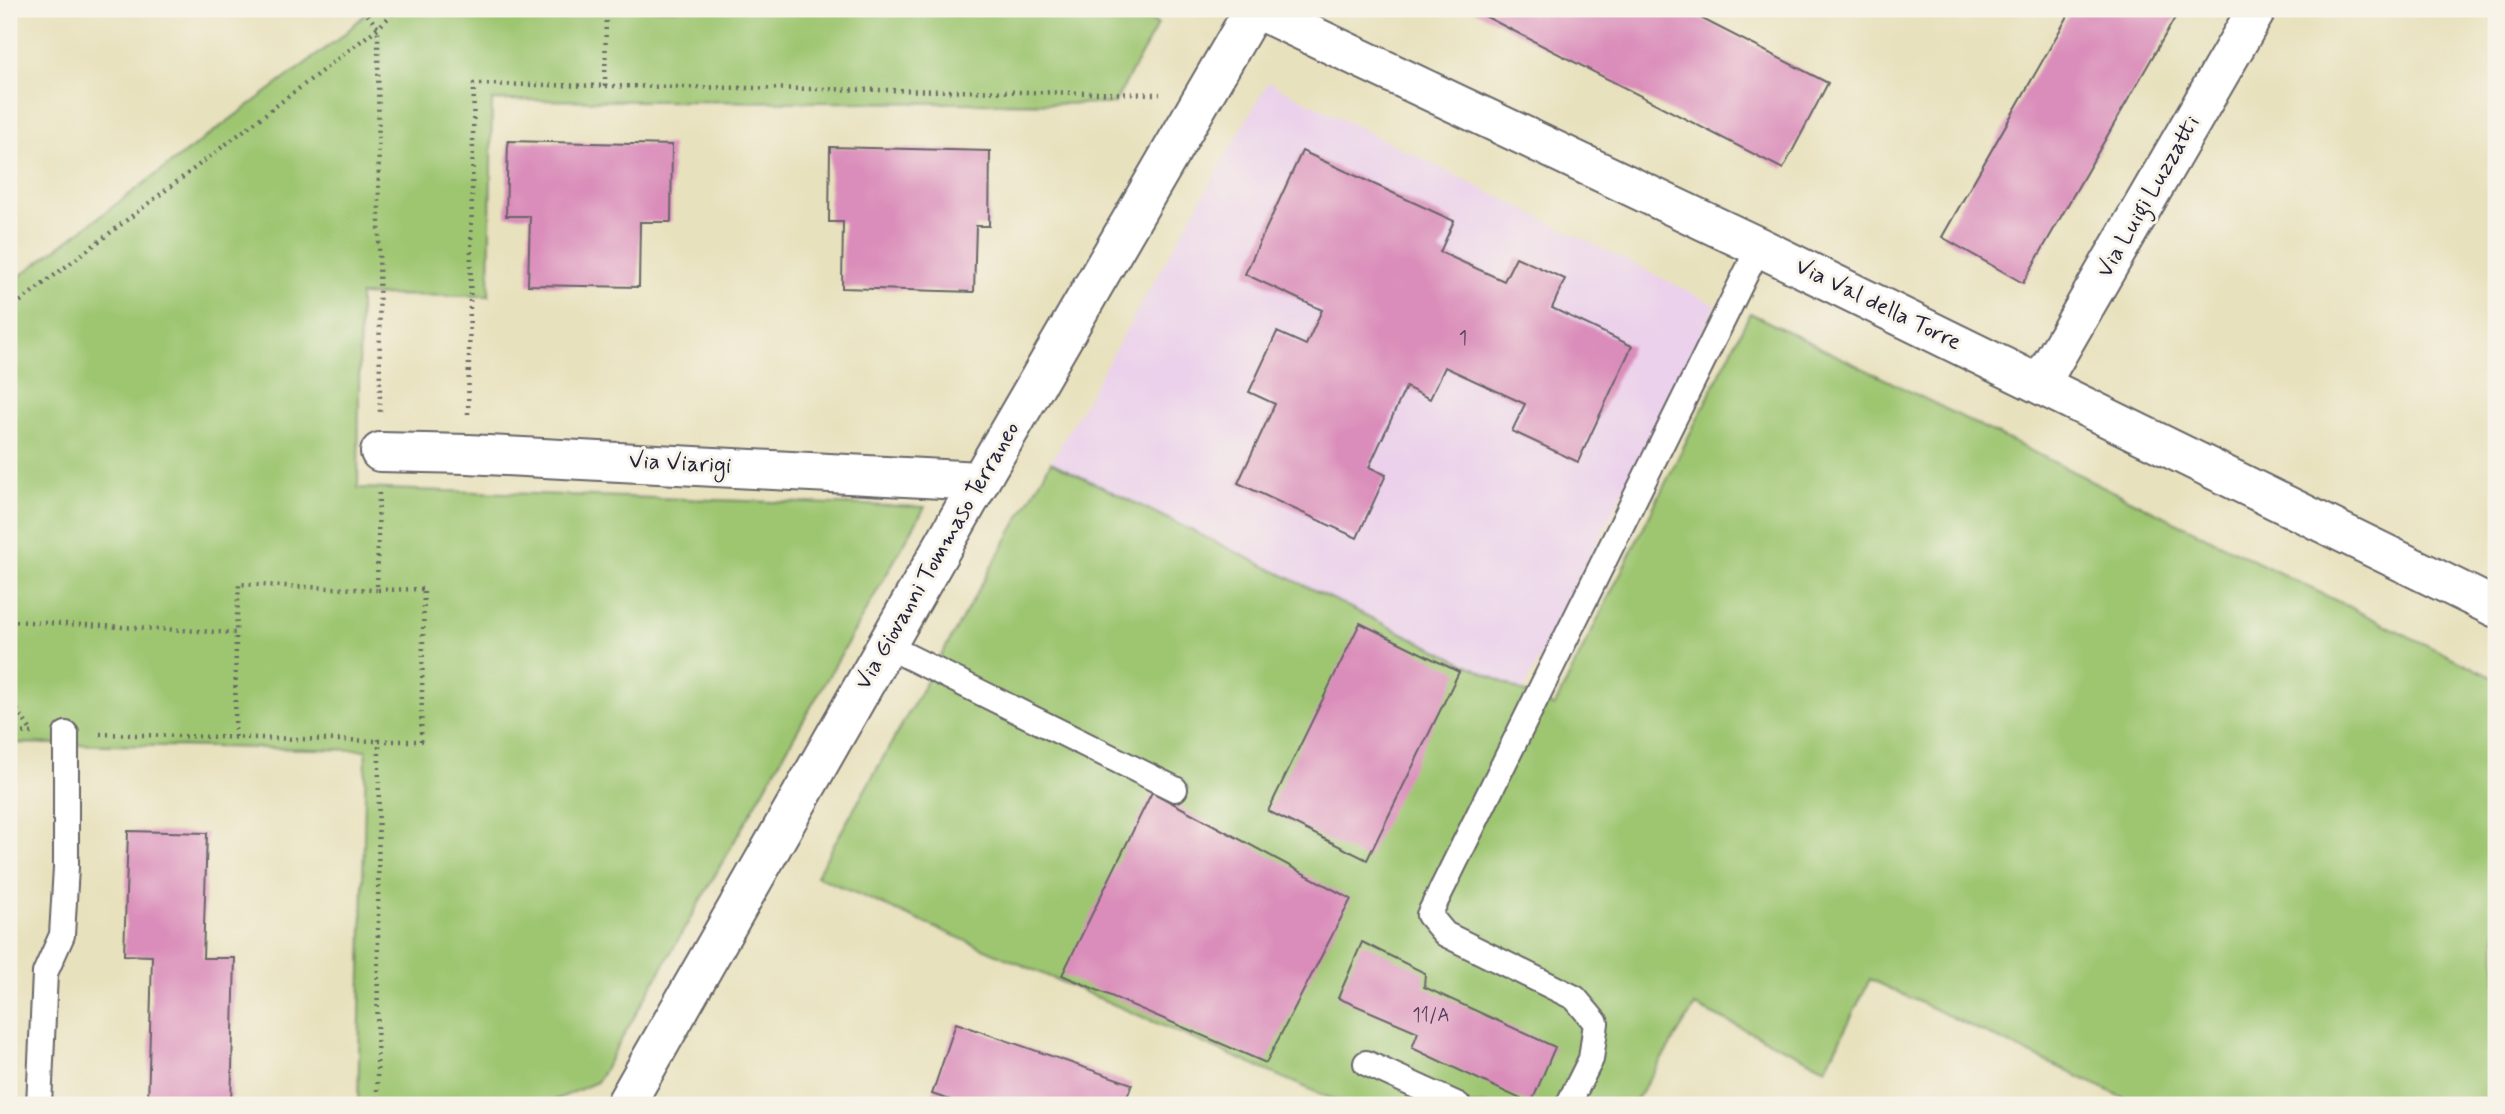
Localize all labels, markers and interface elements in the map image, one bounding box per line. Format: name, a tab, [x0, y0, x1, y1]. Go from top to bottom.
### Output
street label: Via Luigi Luzzatti	[2090, 111, 2209, 284]
street label: Via Val della Torre	[1790, 252, 1966, 358]
house number: 1	[1459, 326, 1467, 351]
street label: Via Giovanni Tommaso Terraneo	[849, 416, 1027, 695]
street label: Via Viarigi	[628, 446, 732, 484]
house number: 11/A	[1412, 1003, 1450, 1028]

